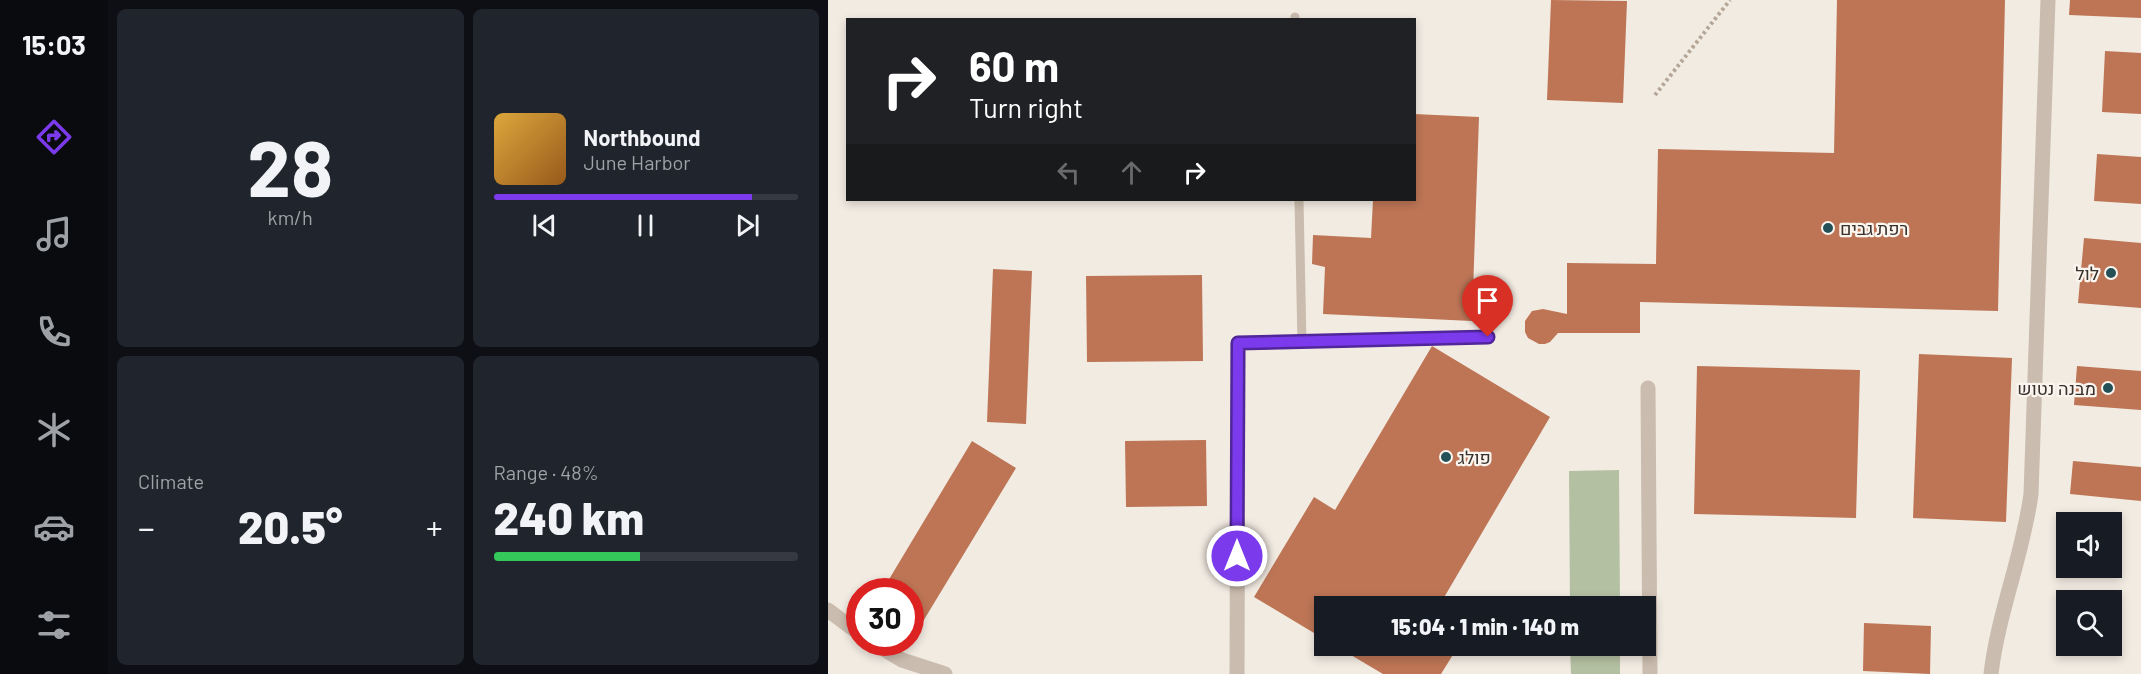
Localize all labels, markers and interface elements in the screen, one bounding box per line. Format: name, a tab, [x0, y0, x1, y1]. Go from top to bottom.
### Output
text: 15:03	[22, 28, 86, 60]
text: 60 m	[969, 40, 1059, 90]
icon: right	[870, 42, 948, 120]
text: Turn right	[969, 91, 1083, 123]
icon: directions	[33, 116, 75, 158]
text: 28	[247, 119, 333, 213]
text: Northbound	[584, 124, 700, 150]
text: June Harbor	[584, 150, 691, 174]
icon: left	[1052, 156, 1085, 189]
icon: ahead	[1115, 156, 1148, 189]
icon: right	[1178, 156, 1211, 189]
text: km/h	[268, 205, 313, 229]
icon: previous	[528, 209, 561, 242]
icon: pause	[629, 209, 662, 242]
icon: next	[731, 209, 764, 242]
icon: music	[33, 213, 75, 255]
place label: רפת גבים	[1840, 217, 1908, 239]
marker: רפת גבים	[1821, 221, 1835, 235]
place label: לול	[2075, 262, 2099, 284]
marker: לול	[2104, 266, 2118, 280]
pin	[1462, 275, 1513, 337]
icon: arrive	[1471, 284, 1504, 317]
icon: phone	[33, 311, 75, 353]
place label: מבנה נטוש	[2017, 377, 2096, 399]
marker: מבנה נטוש	[2101, 381, 2115, 395]
icon: climate	[33, 409, 75, 451]
place label: פולג	[1458, 446, 1491, 468]
marker: פולג	[1439, 450, 1453, 464]
text: Range · 48%	[494, 460, 599, 484]
text: Climate	[138, 469, 204, 493]
text: 240 km	[494, 490, 644, 544]
text: 20.5°	[238, 499, 343, 553]
icon: car	[33, 506, 75, 548]
text: −	[138, 507, 155, 547]
text: +	[426, 507, 443, 547]
map controls	[2056, 512, 2122, 656]
button: sound	[2056, 512, 2122, 578]
position arrow	[1205, 524, 1269, 588]
speed limit sign: 30	[846, 578, 924, 656]
button: search	[2056, 590, 2122, 656]
icon: filters	[33, 604, 75, 646]
text: 15:04 · 1 min · 140 m	[1391, 613, 1579, 639]

